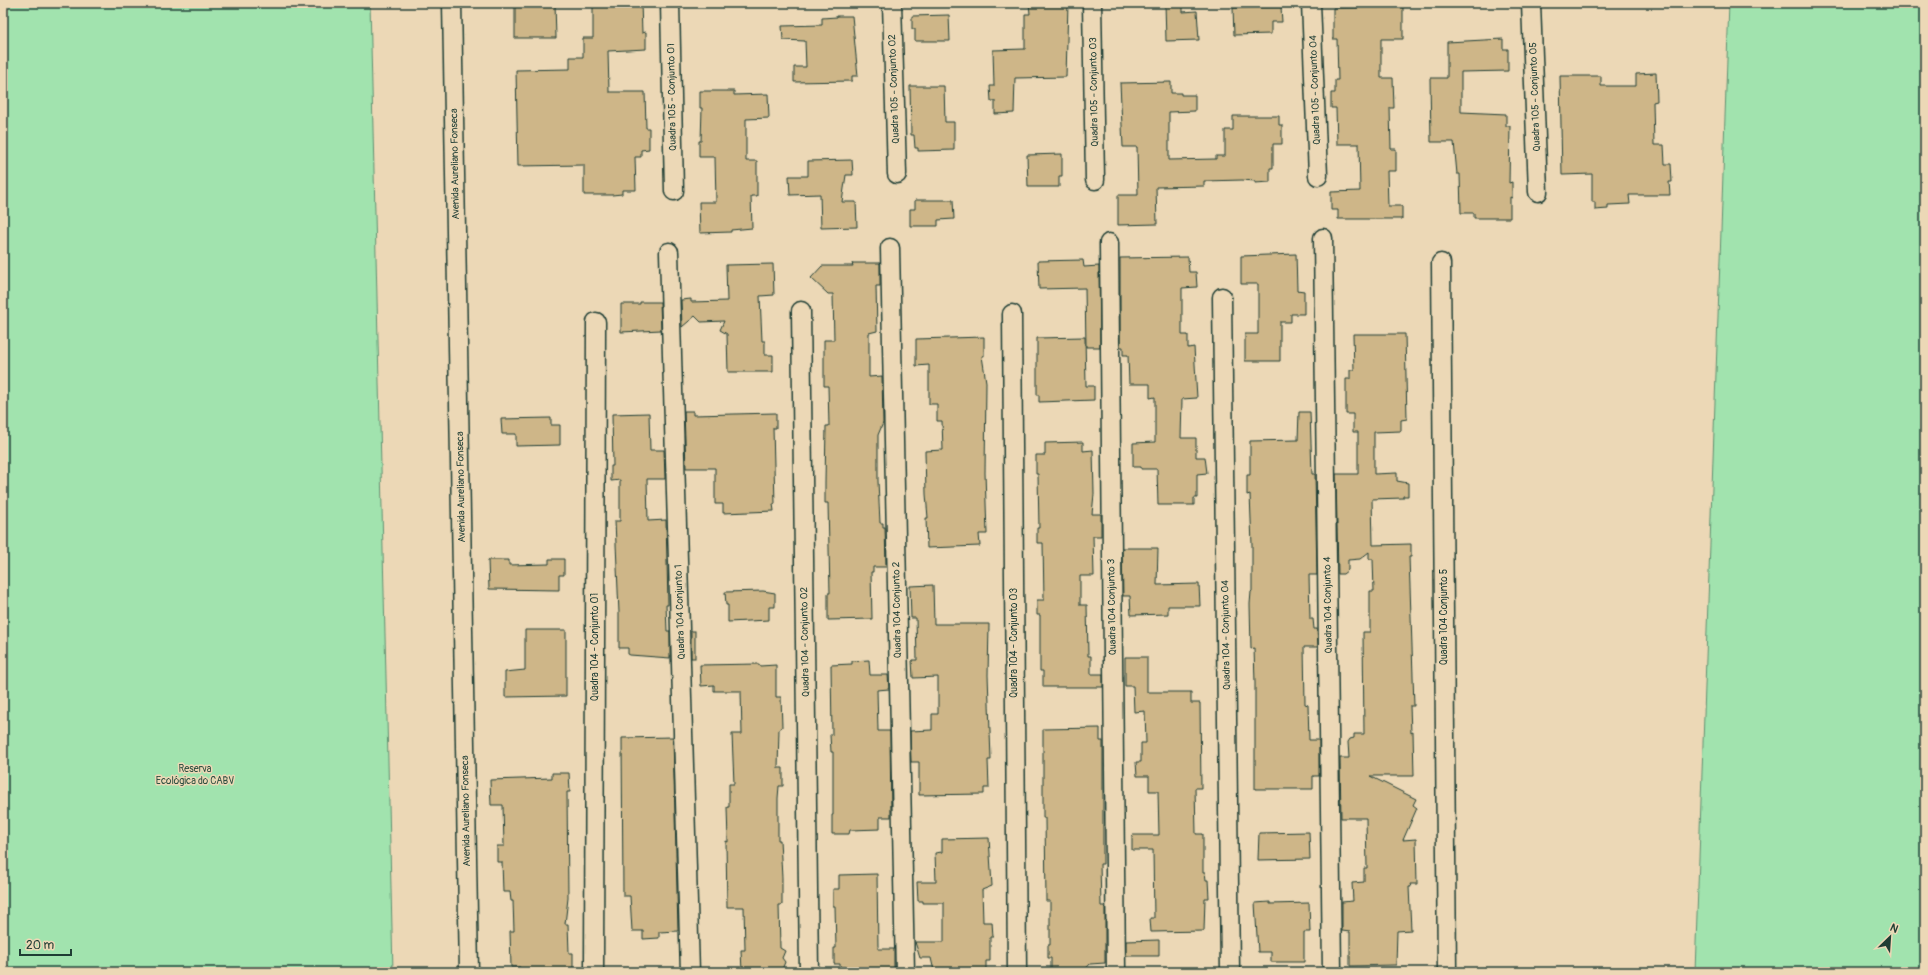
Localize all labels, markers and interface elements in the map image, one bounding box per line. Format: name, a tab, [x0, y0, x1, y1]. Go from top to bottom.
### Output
street label: Quadra 105 - Conjunto 02	[886, 34, 902, 144]
street label: Quadra 105 - Conjunto 04	[1307, 35, 1323, 145]
street label: Quadra 105 - Conjunto 03	[1087, 37, 1101, 147]
street label: Quadra 105 - Conjunto 05	[1527, 42, 1543, 152]
street label: Quadra 105 - Conjunto 01	[665, 43, 679, 151]
street label: Avenida Aureliano Fonseca	[448, 108, 462, 220]
street label: Avenida Aureliano Fonseca	[454, 431, 468, 543]
street label: Quadra 104 Conjunto 4	[1321, 556, 1335, 654]
street label: Quadra 104 Conjunto 3	[1105, 558, 1119, 655]
street label: Quadra 104 Conjunto 2	[890, 561, 904, 658]
street label: Quadra 104 Conjunto 1	[672, 564, 688, 660]
street label: Quadra 104 Conjunto 5	[1438, 569, 1450, 665]
street label: Quadra 104 - Conjunto 04	[1219, 580, 1233, 690]
street label: Quadra 104 - Conjunto 02	[798, 586, 812, 697]
street label: Quadra 104 - Conjunto 03	[1008, 588, 1020, 698]
street label: Quadra 104 - Conjunto 01	[589, 593, 601, 701]
street label: Avenida Aureliano Fonseca	[459, 755, 473, 867]
park label: Reserva Ecológica do CABV	[156, 763, 234, 787]
north arrow	[1870, 917, 1910, 957]
text: N	[1888, 921, 1901, 936]
scale bar	[20, 931, 71, 957]
text: 20 m	[26, 938, 55, 953]

